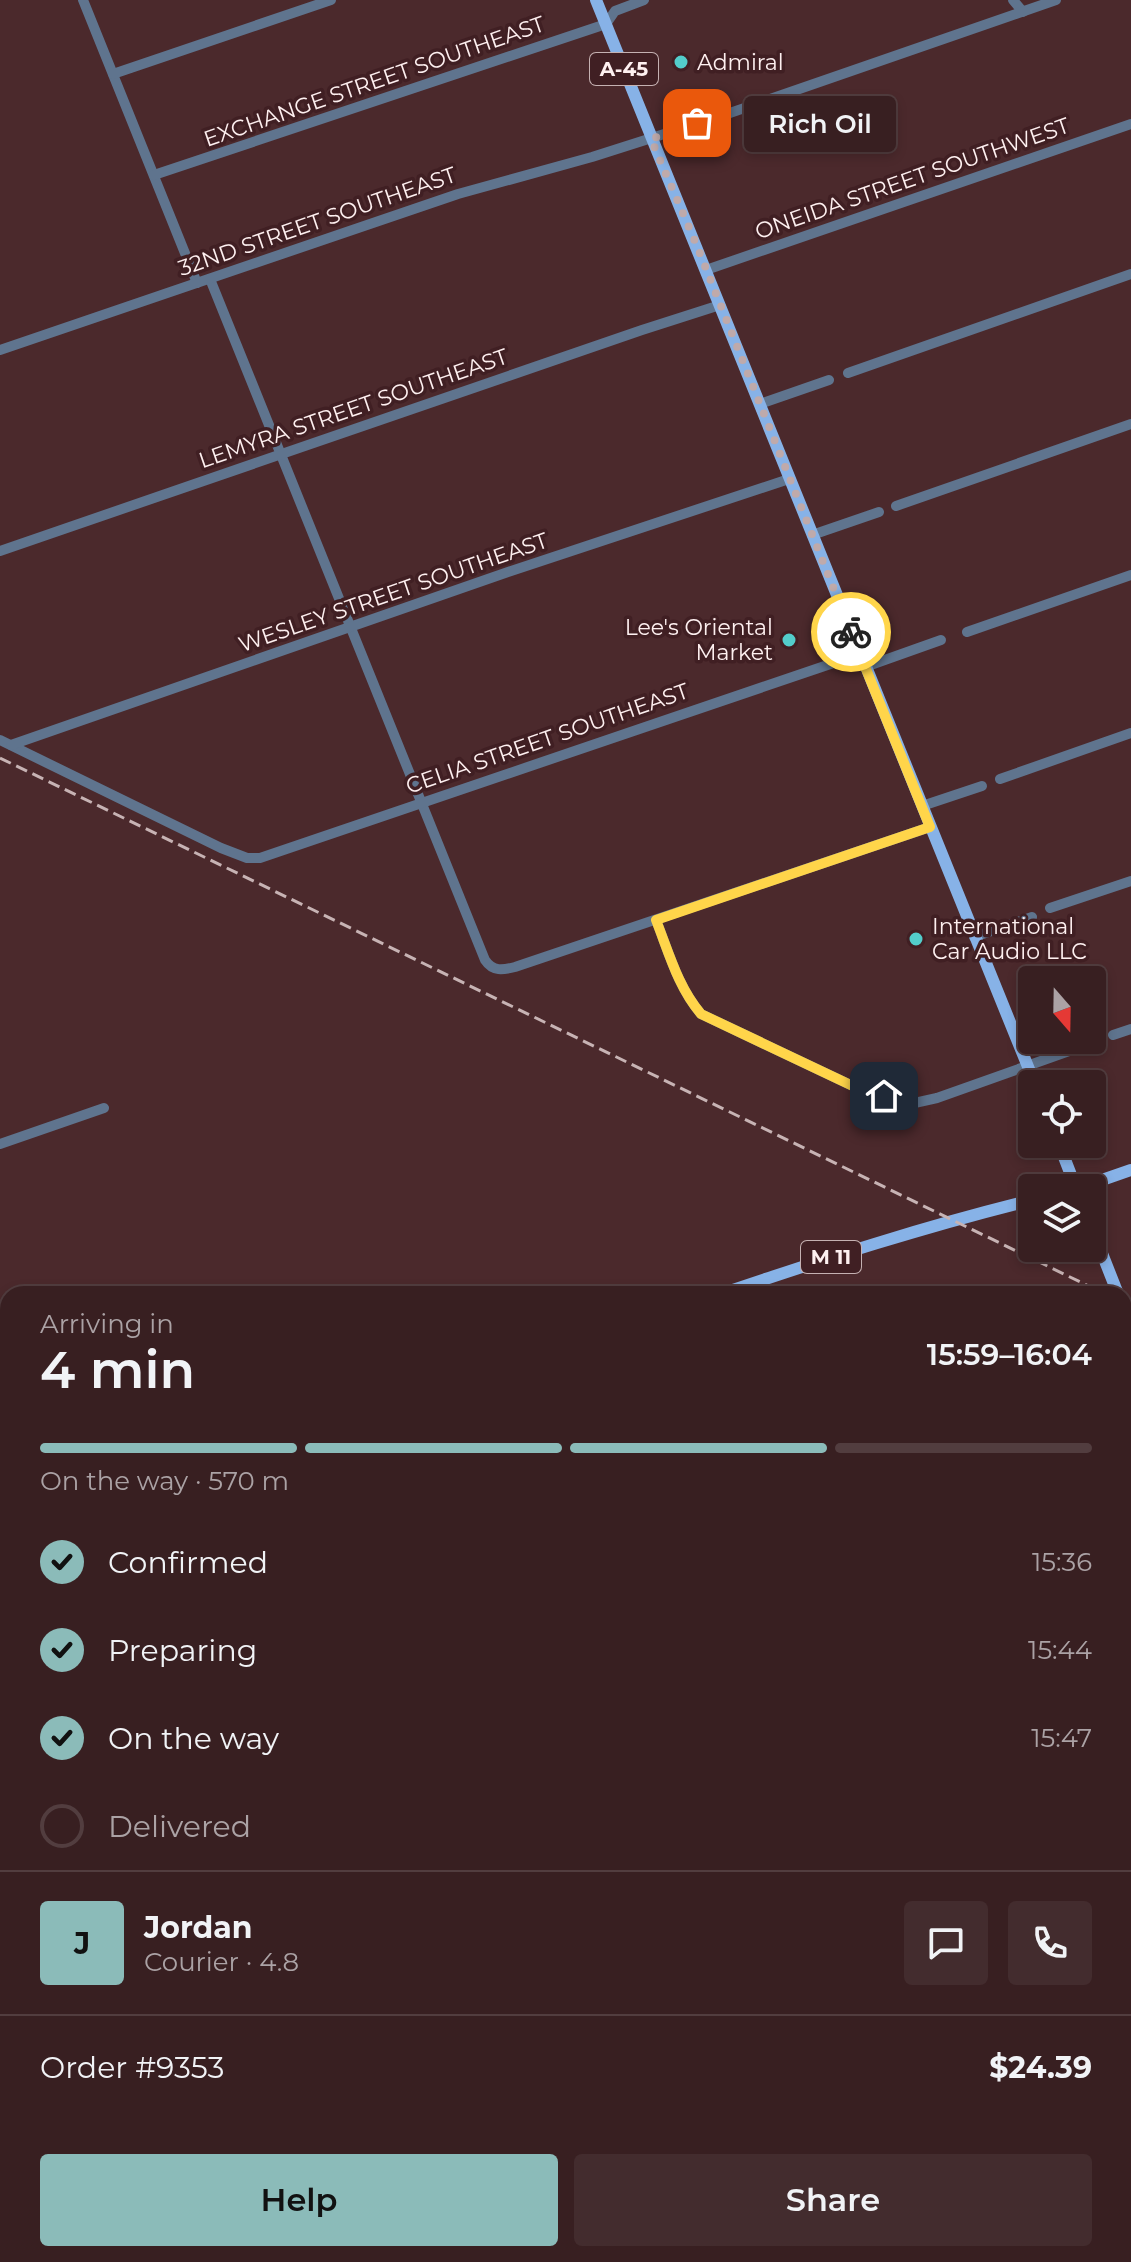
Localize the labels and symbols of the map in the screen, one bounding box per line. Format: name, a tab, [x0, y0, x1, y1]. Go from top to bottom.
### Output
street label: EXCHANGE STREET SOUTHEAST	[200, 10, 549, 153]
place label: Admiral	[697, 49, 784, 76]
road number: A-45	[590, 53, 658, 85]
marker: Admiral	[672, 53, 690, 71]
pin	[663, 89, 731, 157]
callout: Rich Oil	[745, 95, 897, 151]
street label: ONEIDA STREET SOUTHWEST	[751, 112, 1073, 245]
street label: 32ND STREET SOUTHEAST	[175, 161, 460, 282]
street label: LEMYRA STREET SOUTHEAST	[195, 343, 512, 474]
street label: WESLEY STREET SOUTHEAST	[235, 527, 552, 658]
courier	[811, 592, 891, 672]
place label: Lee's Oriental Market	[625, 614, 773, 666]
marker: Lee's Oriental Market	[780, 631, 798, 649]
street label: CELIA STREET SOUTHEAST	[402, 677, 692, 800]
place label: International Car Audio LLC	[932, 913, 1087, 965]
marker: International Car Audio LLC	[907, 930, 925, 948]
north arrow	[1018, 966, 1106, 1054]
pin	[850, 1062, 918, 1130]
road number: M 11	[801, 1241, 861, 1273]

